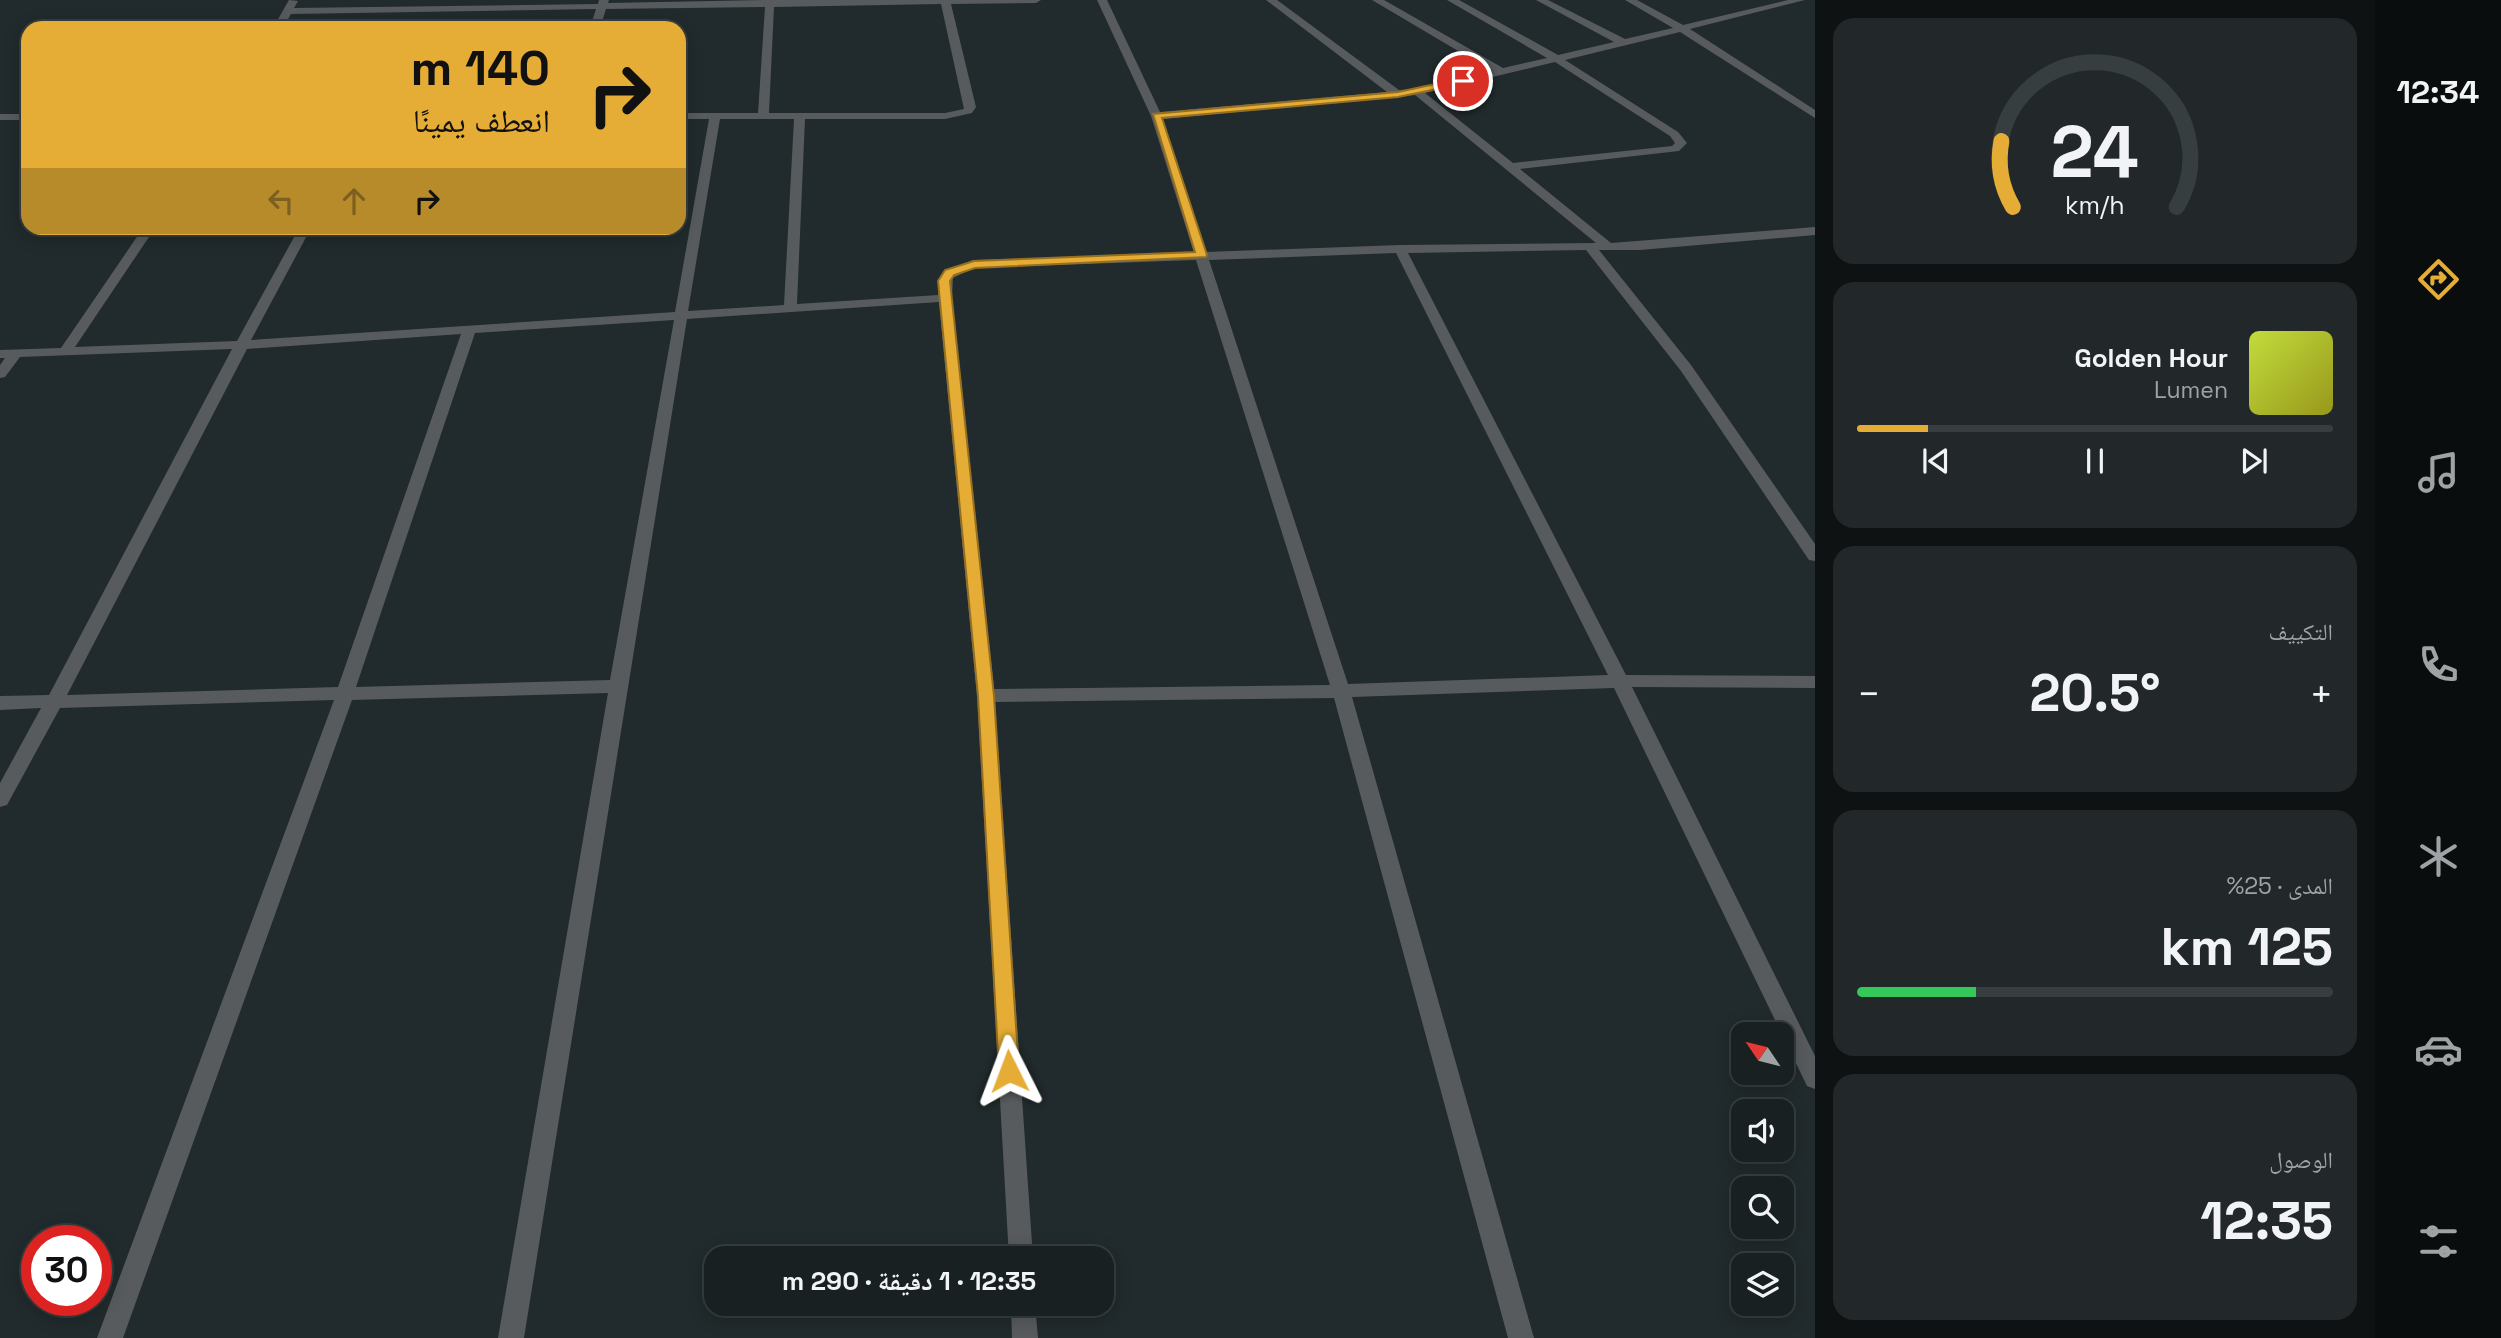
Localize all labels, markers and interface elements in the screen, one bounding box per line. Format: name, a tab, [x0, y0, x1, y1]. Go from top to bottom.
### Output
text: 140 m	[411, 37, 550, 99]
icon: right	[574, 49, 665, 140]
pin	[1433, 51, 1493, 111]
icon: arrive	[1444, 62, 1482, 100]
text: 12:34	[2397, 72, 2479, 112]
text: انعطف يمينًا	[413, 101, 550, 141]
text: 24	[2051, 105, 2139, 198]
icon: left	[262, 182, 300, 220]
icon: ahead	[335, 182, 373, 220]
icon: right	[408, 182, 446, 220]
text: km/h	[2065, 189, 2125, 221]
icon: directions	[2414, 255, 2463, 304]
text: Golden Hour	[2074, 341, 2228, 375]
text: Lumen	[2154, 375, 2228, 405]
icon: previous	[1917, 442, 1955, 480]
icon: pause	[2076, 442, 2114, 480]
icon: next	[2235, 442, 2273, 480]
icon: music	[2414, 448, 2463, 497]
text: التكييف	[2268, 617, 2333, 647]
icon: phone	[2414, 640, 2463, 689]
text: 20.5°	[2029, 660, 2161, 726]
text: −	[1857, 670, 1881, 718]
text: +	[2309, 670, 2333, 718]
icon: climate	[2414, 832, 2463, 881]
text: المدى · 25%	[2226, 871, 2333, 901]
text: 125 km	[2160, 914, 2333, 980]
north arrow	[1731, 1022, 1794, 1085]
map controls	[1731, 1022, 1794, 1316]
icon: car	[2414, 1025, 2463, 1074]
position arrow	[972, 1034, 1046, 1108]
button: sound	[1731, 1099, 1794, 1162]
text: الوصول	[2269, 1145, 2333, 1175]
button: search	[1731, 1176, 1794, 1239]
text: 12:35	[2200, 1188, 2333, 1254]
icon: filters	[2414, 1217, 2463, 1266]
speed limit sign: 30	[21, 1225, 112, 1316]
button: layers	[1731, 1253, 1794, 1316]
text: 12:35 · 1 دقيقة · 290 m	[782, 1264, 1036, 1298]

